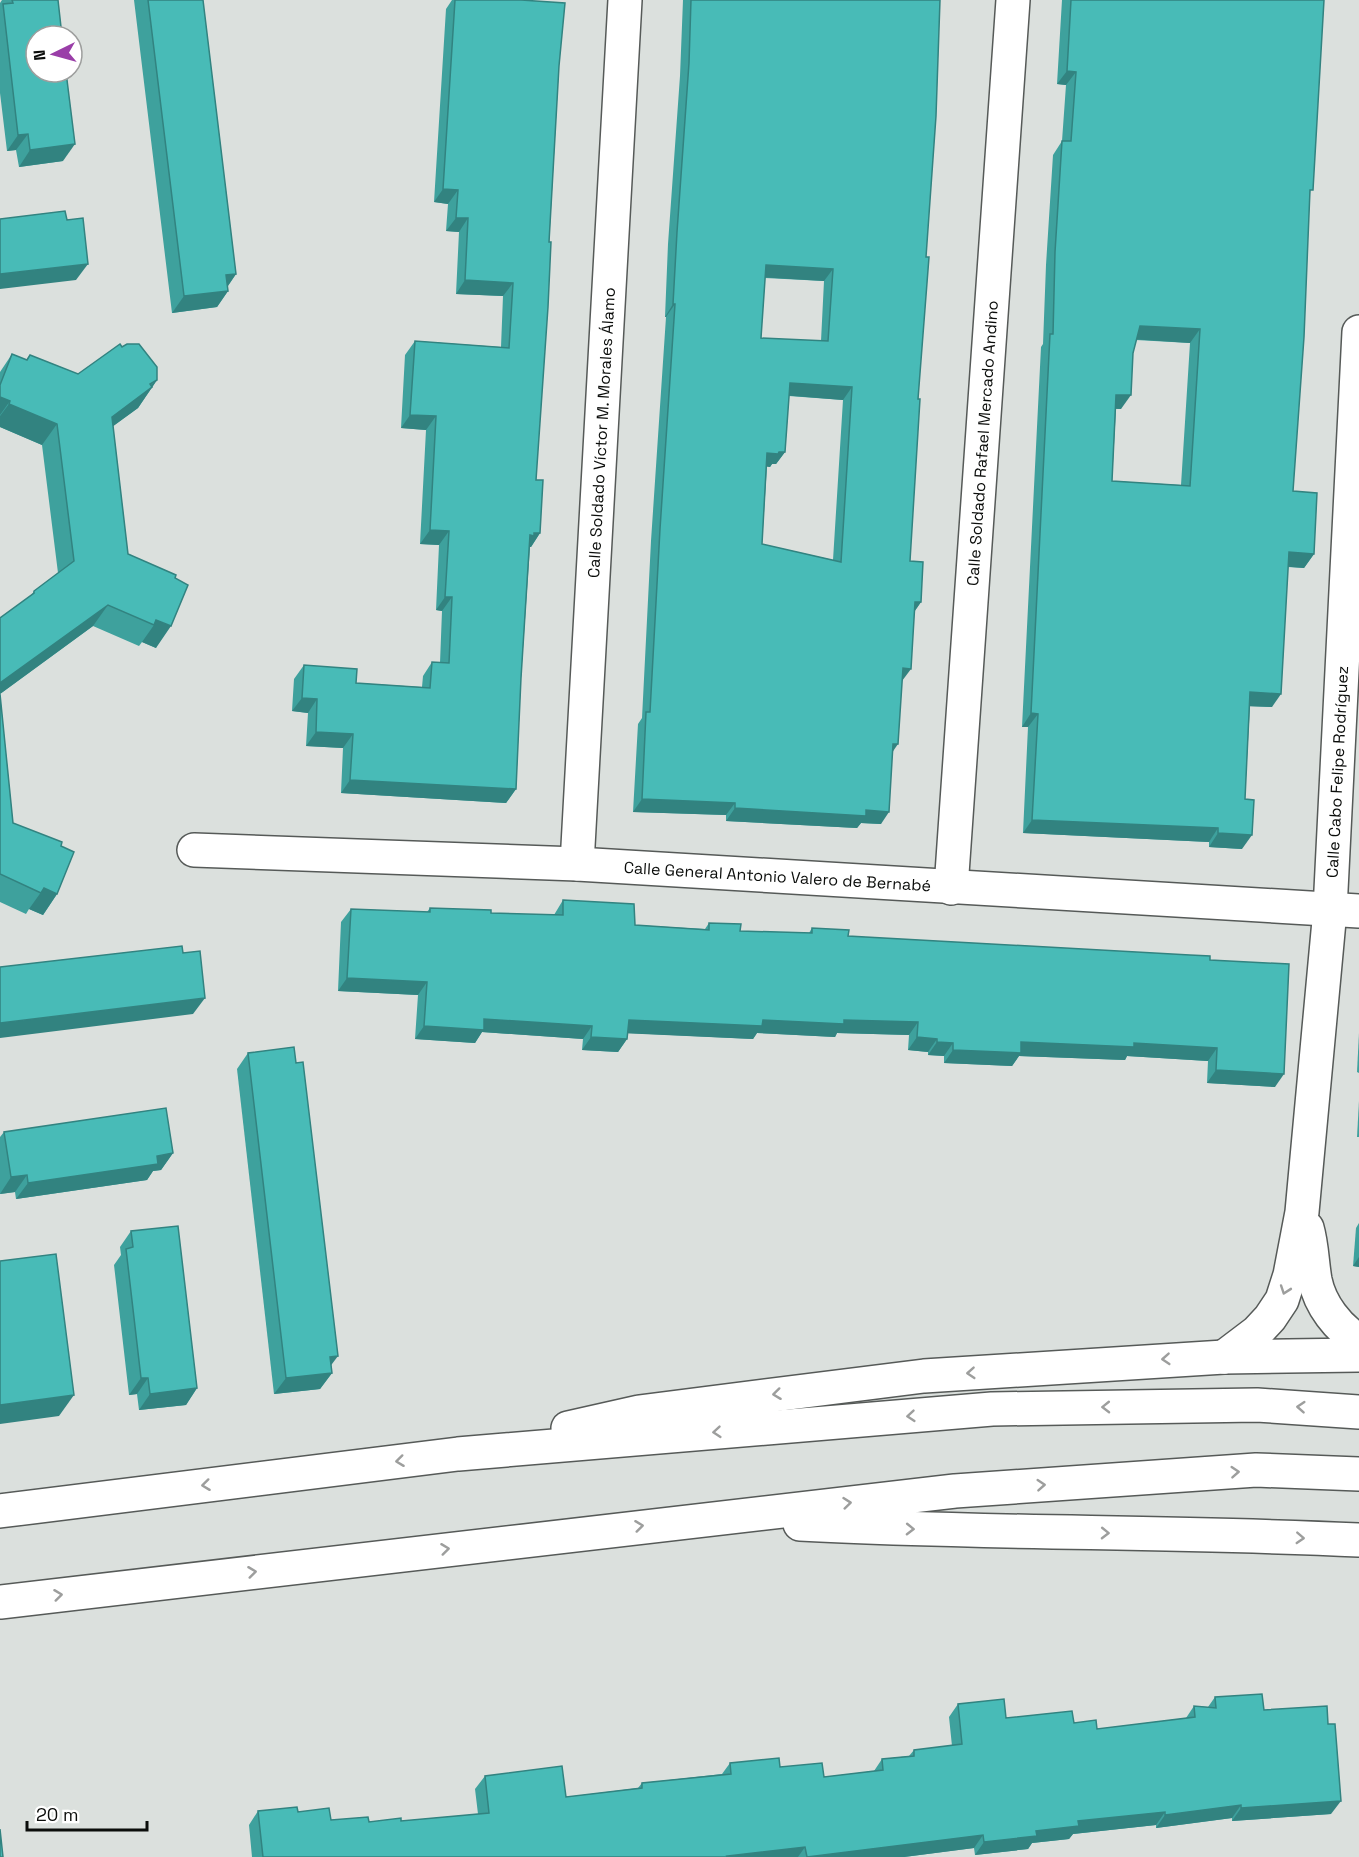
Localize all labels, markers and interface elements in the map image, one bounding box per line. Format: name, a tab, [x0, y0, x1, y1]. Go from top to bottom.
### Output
north arrow	[24, 24, 84, 84]
text: N	[29, 49, 50, 62]
street label: Calle Soldado Víctor M. Morales Álamo	[582, 287, 620, 579]
street label: Calle Soldado Rafael Mercado Andino	[962, 300, 1002, 586]
street label: Calle Cabo Felipe Rodríguez	[1321, 665, 1353, 879]
street label: Calle General Antonio Valero de Bernabé	[623, 856, 932, 896]
one-way arrow	[1280, 1284, 1293, 1295]
one-way arrow	[1161, 1353, 1170, 1366]
one-way arrow	[966, 1366, 976, 1379]
one-way arrow	[773, 1388, 782, 1400]
one-way arrow	[1101, 1401, 1110, 1413]
one-way arrow	[1296, 1401, 1305, 1414]
one-way arrow	[907, 1409, 916, 1422]
one-way arrow	[712, 1426, 721, 1439]
one-way arrow	[395, 1455, 405, 1467]
one-way arrow	[1231, 1465, 1240, 1478]
one-way arrow	[202, 1479, 211, 1491]
one-way arrow	[1036, 1479, 1045, 1492]
one-way arrow	[842, 1497, 851, 1510]
one-way arrow	[634, 1520, 644, 1533]
one-way arrow	[906, 1523, 915, 1535]
one-way arrow	[1101, 1526, 1110, 1539]
one-way arrow	[1296, 1531, 1305, 1544]
one-way arrow	[441, 1543, 450, 1556]
one-way arrow	[247, 1566, 256, 1579]
one-way arrow	[54, 1589, 63, 1602]
scale bar	[27, 1794, 147, 1832]
text: 20 m	[36, 1803, 79, 1826]

